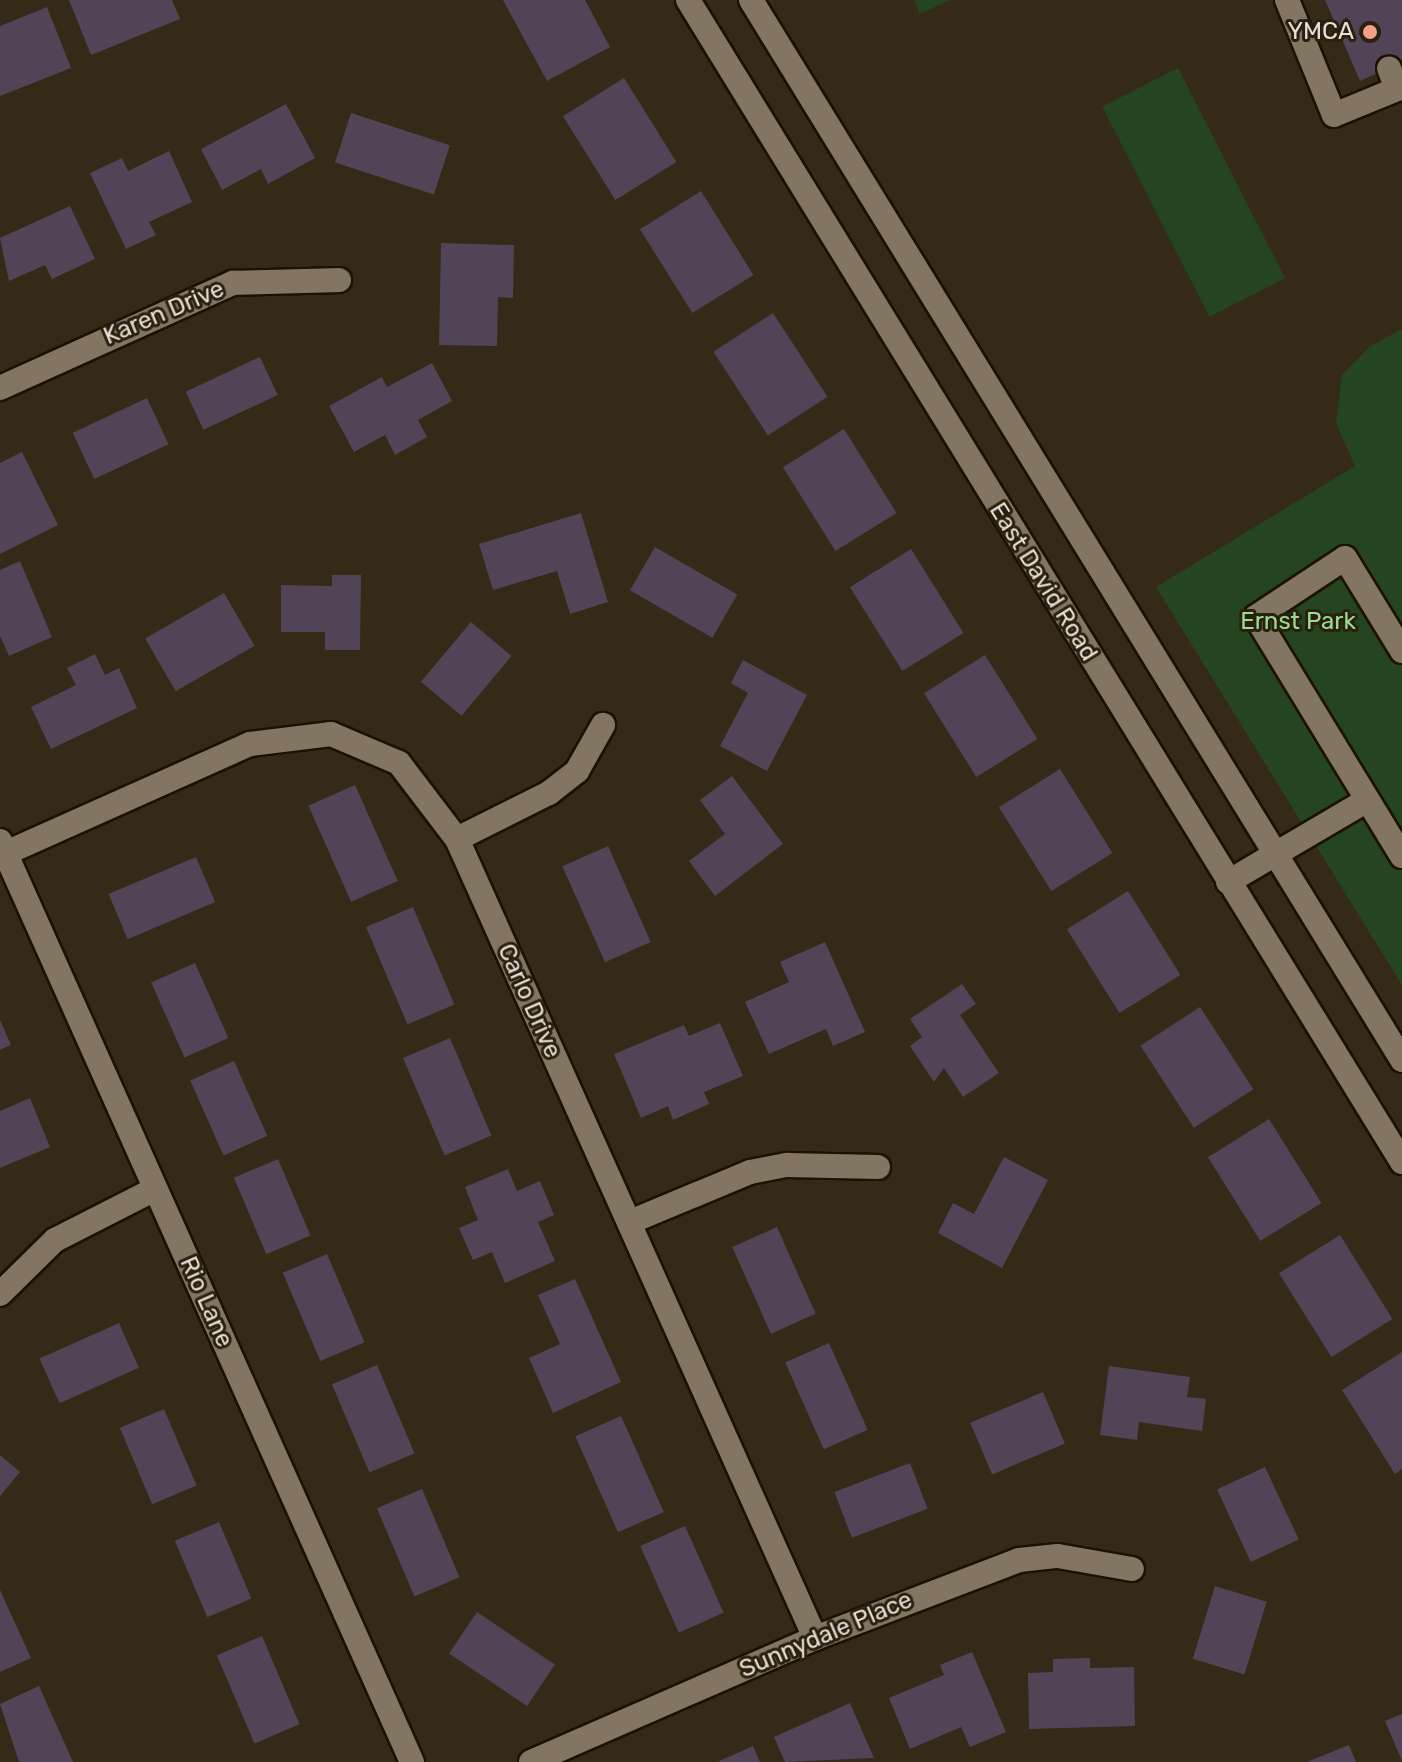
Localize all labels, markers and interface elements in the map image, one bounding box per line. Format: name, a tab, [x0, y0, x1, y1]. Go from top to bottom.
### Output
place label: YMCA	[1288, 18, 1354, 46]
marker: YMCA	[1361, 23, 1379, 41]
street label: Karen Drive	[99, 275, 229, 351]
street label: East David Road	[983, 498, 1103, 666]
park label: Ernst Park	[1240, 608, 1356, 636]
street label: Carlo Drive	[491, 940, 567, 1062]
street label: Rio Lane	[173, 1252, 239, 1352]
street label: Sunnydale Place	[735, 1586, 917, 1684]

